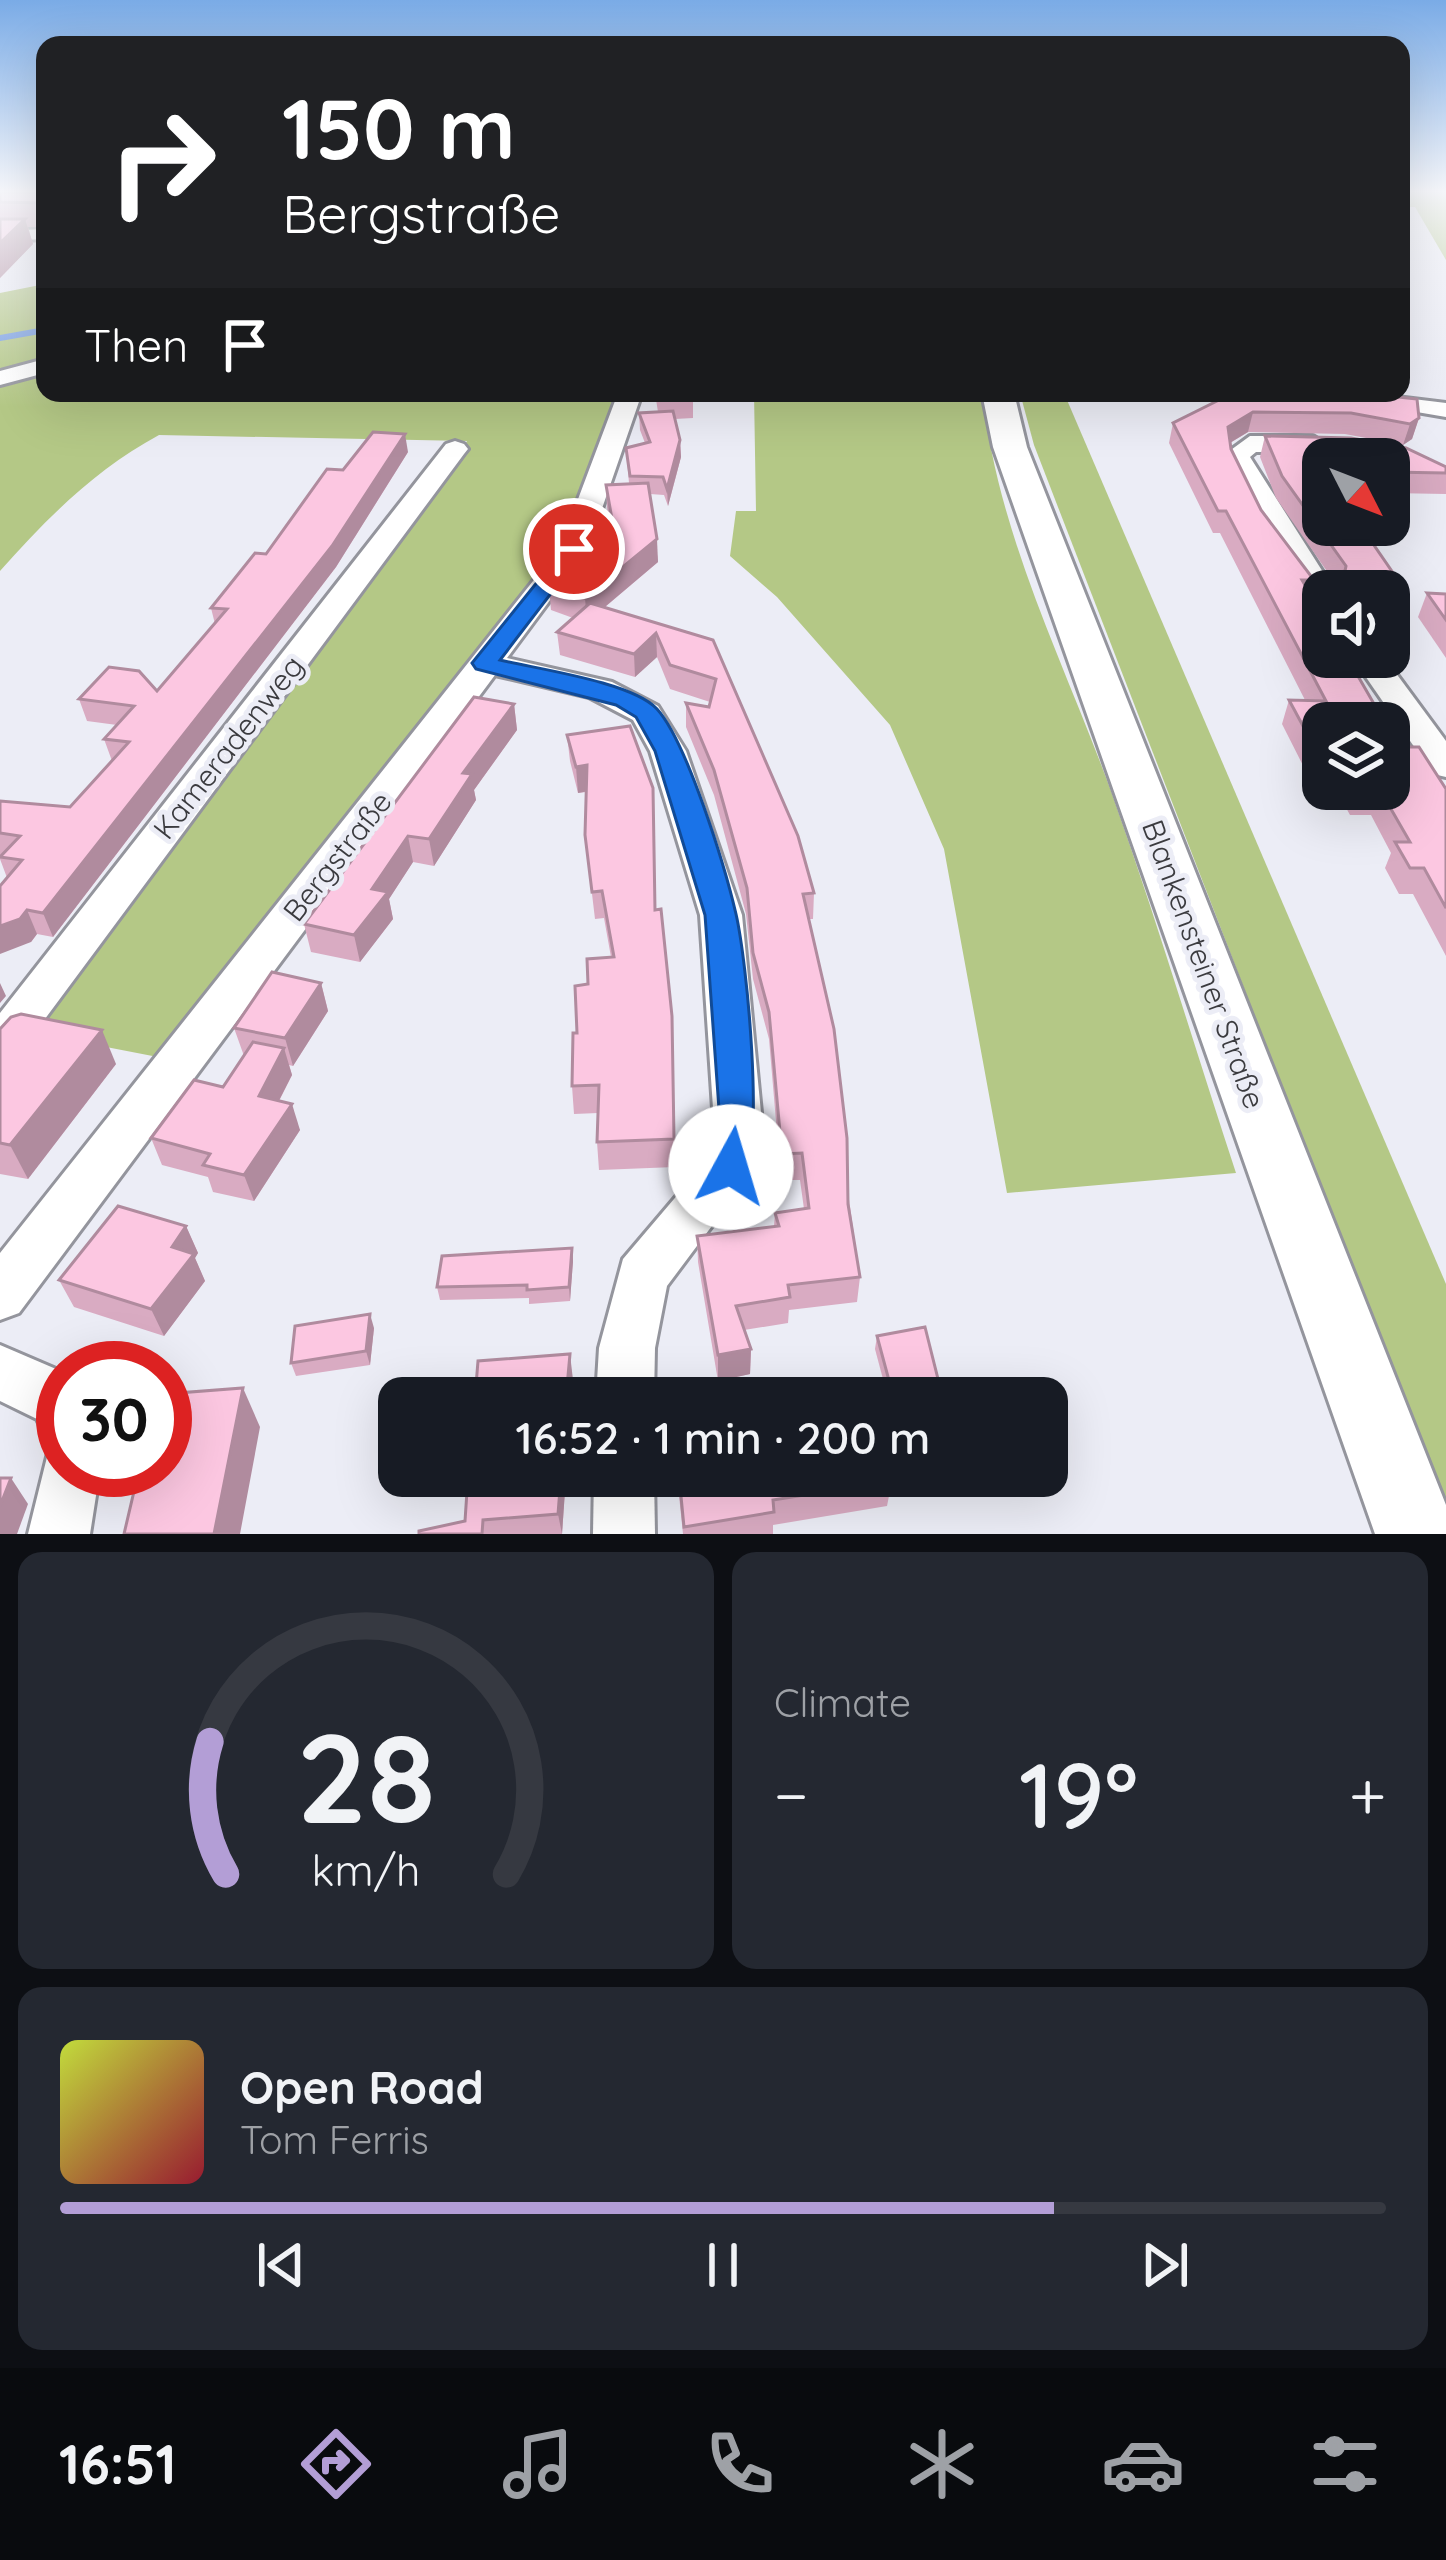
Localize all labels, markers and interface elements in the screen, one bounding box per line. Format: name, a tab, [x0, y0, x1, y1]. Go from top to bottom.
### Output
text: 150 m	[282, 75, 516, 180]
icon: right	[84, 84, 240, 240]
text: Bergstraße	[282, 179, 560, 247]
icon: arrive	[212, 312, 278, 378]
text: Then	[84, 317, 188, 373]
north arrow	[1302, 438, 1410, 546]
map controls	[1302, 438, 1410, 810]
pin	[523, 498, 625, 600]
icon: arrive	[541, 516, 607, 582]
button: sound	[1302, 570, 1410, 678]
street label: Kameradenweg	[144, 648, 312, 846]
button: layers	[1302, 702, 1410, 810]
street label: Bergstraße	[274, 783, 400, 929]
street label: Blankensteiner Straße	[1134, 814, 1274, 1114]
position arrow	[668, 1104, 794, 1230]
speed limit sign: 30	[36, 1341, 192, 1497]
text: 16:52 · 1 min · 200 m	[516, 1409, 930, 1465]
text: Climate	[774, 1678, 911, 1727]
text: 28	[296, 1698, 436, 1854]
text: 19°	[1019, 1738, 1138, 1851]
text: −	[774, 1753, 808, 1836]
text: +	[1349, 1753, 1386, 1836]
text: km/h	[312, 1842, 420, 1896]
text: Open Road	[240, 2059, 484, 2115]
text: Tom Ferris	[240, 2115, 429, 2164]
icon: previous	[248, 2232, 314, 2298]
icon: pause	[690, 2232, 756, 2298]
icon: next	[1132, 2232, 1198, 2298]
icon: directions	[294, 2422, 378, 2506]
icon: music	[496, 2422, 580, 2506]
icon: phone	[698, 2422, 782, 2506]
icon: climate	[900, 2422, 984, 2506]
icon: car	[1101, 2422, 1185, 2506]
icon: filters	[1303, 2422, 1387, 2506]
text: 16:51	[59, 2430, 177, 2498]

